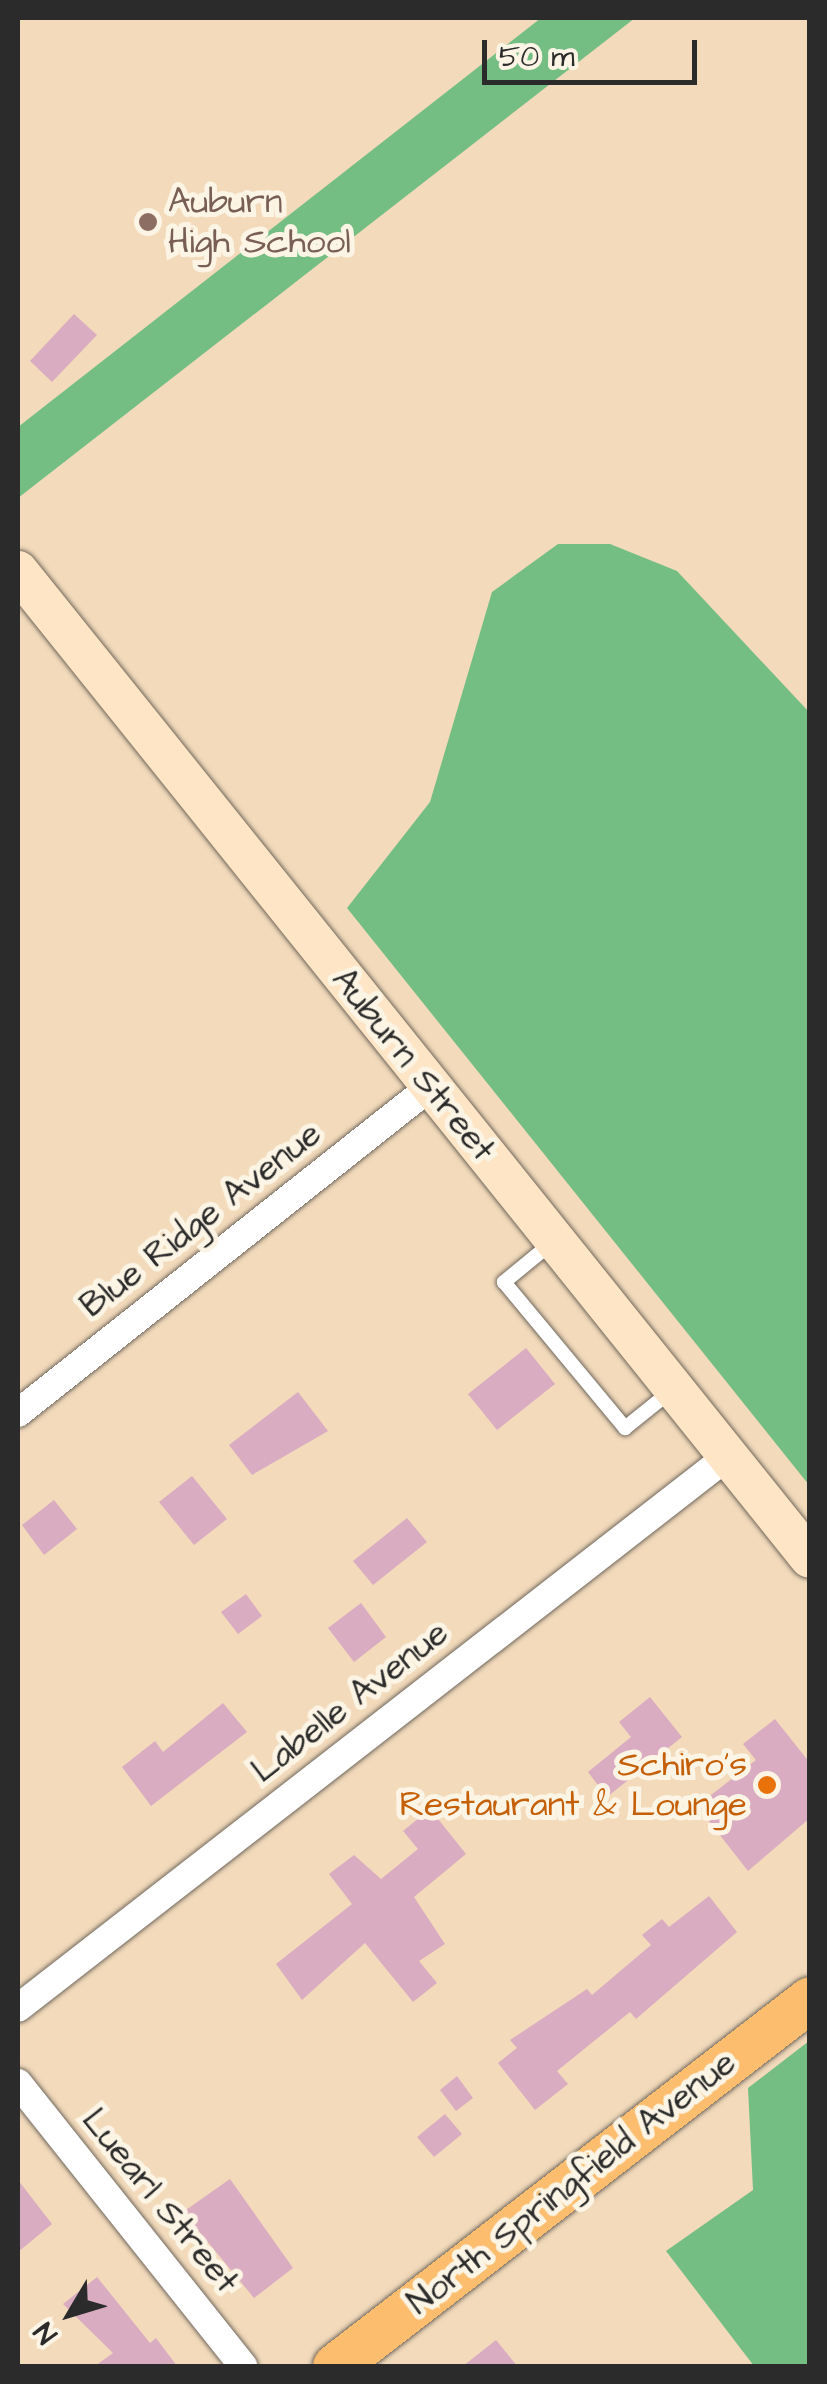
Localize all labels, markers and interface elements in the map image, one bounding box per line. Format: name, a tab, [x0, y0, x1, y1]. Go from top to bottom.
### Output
scale bar	[487, 20, 702, 82]
text: 50 m	[499, 36, 575, 78]
place label: Auburn High School	[168, 181, 351, 263]
marker: Auburn High School	[137, 211, 159, 233]
street label: Auburn Street	[322, 960, 504, 1170]
street label: Blue Ridge Avenue	[72, 1113, 330, 1327]
street label: Labelle Avenue	[243, 1612, 457, 1792]
place label: Schiro's Restaurant & Lounge	[399, 1744, 747, 1826]
marker: Schiro's Restaurant & Lounge	[756, 1774, 778, 1796]
street label: North Springfield Avenue	[400, 2042, 744, 2324]
street label: Luearl Street	[73, 2100, 247, 2302]
north arrow	[20, 2264, 120, 2364]
text: N	[25, 2314, 67, 2352]

